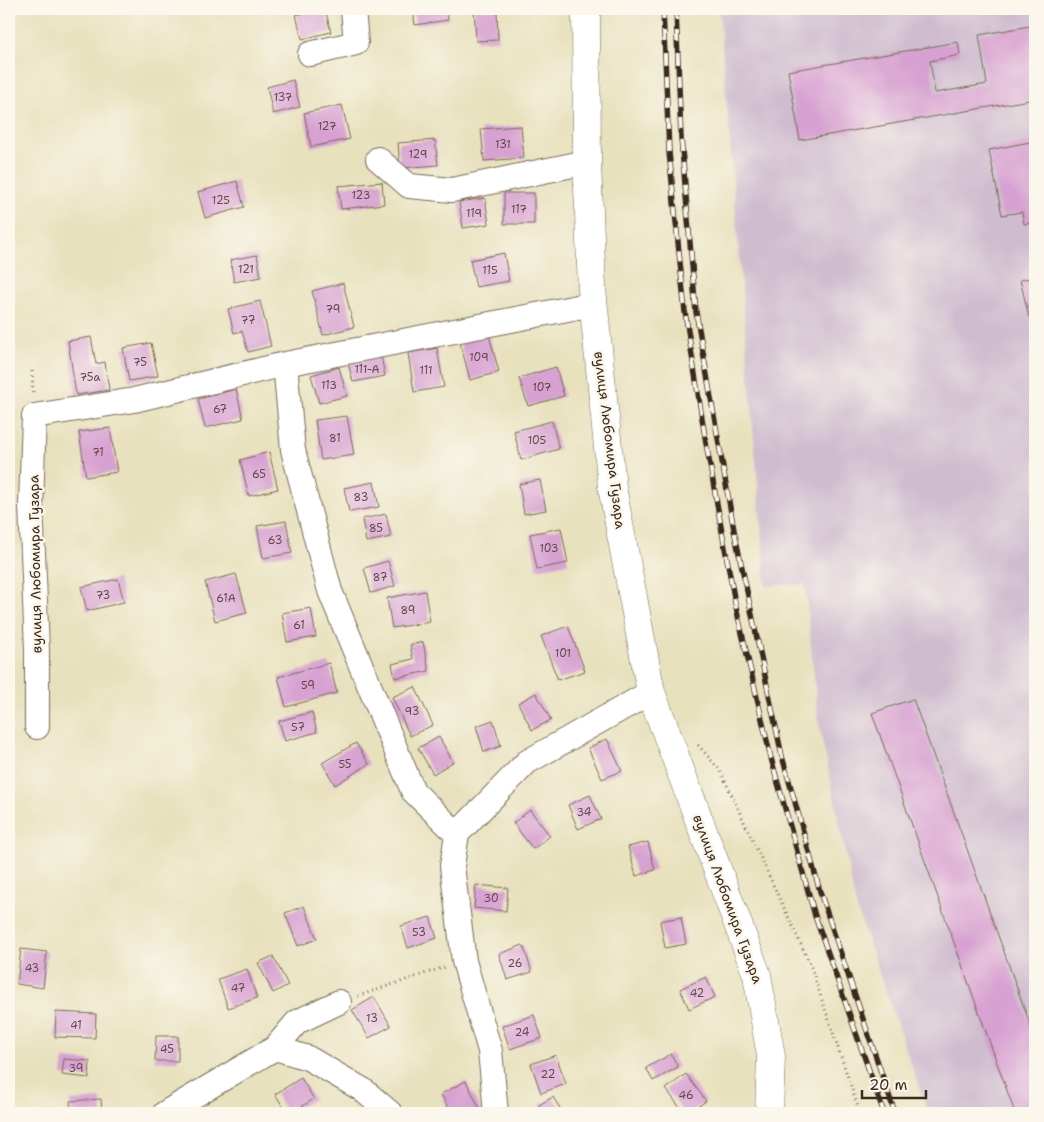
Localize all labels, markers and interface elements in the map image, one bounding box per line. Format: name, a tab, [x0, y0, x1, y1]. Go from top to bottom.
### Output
house number: 137	[274, 90, 293, 105]
house number: 127	[318, 119, 337, 134]
house number: 131	[495, 137, 511, 152]
house number: 129	[409, 147, 427, 162]
house number: 123	[352, 188, 370, 203]
house number: 125	[212, 193, 230, 208]
house number: 117	[511, 202, 527, 217]
house number: 119	[466, 206, 482, 221]
house number: 121	[238, 262, 254, 277]
house number: 115	[482, 263, 498, 278]
house number: 79	[326, 302, 341, 317]
house number: 77	[241, 313, 256, 328]
house number: 109	[469, 350, 489, 365]
street label: вулиця Любомира Гузара	[590, 350, 630, 530]
house number: 75	[133, 355, 147, 370]
house number: 111-А	[354, 362, 380, 377]
house number: 111	[419, 363, 433, 378]
house number: 75а	[80, 370, 101, 385]
house number: 113	[321, 378, 337, 393]
house number: 107	[532, 380, 552, 395]
house number: 67	[213, 402, 227, 417]
house number: 81	[329, 431, 341, 446]
house number: 105	[528, 433, 547, 448]
house number: 71	[92, 445, 104, 460]
house number: 65	[252, 467, 266, 482]
street label: вулиця Любомира Гузара	[24, 474, 46, 654]
house number: 83	[354, 490, 368, 505]
house number: 85	[369, 521, 383, 536]
house number: 63	[268, 533, 282, 548]
house number: 103	[539, 541, 559, 556]
house number: 87	[373, 570, 388, 585]
house number: 73	[96, 588, 110, 603]
house number: 61А	[216, 591, 236, 606]
house number: 89	[401, 603, 415, 618]
house number: 61	[293, 618, 305, 633]
house number: 101	[555, 646, 571, 661]
house number: 59	[301, 678, 315, 693]
house number: 93	[405, 704, 419, 719]
house number: 57	[291, 720, 305, 735]
house number: 55	[338, 757, 352, 772]
house number: 34	[577, 805, 592, 820]
street label: вулиця Любомира Гузара	[689, 812, 767, 986]
house number: 30	[483, 891, 499, 906]
house number: 53	[412, 925, 426, 940]
house number: 26	[508, 956, 522, 971]
house number: 43	[25, 961, 39, 976]
house number: 47	[231, 981, 246, 996]
house number: 42	[690, 986, 704, 1001]
house number: 13	[366, 1011, 378, 1026]
house number: 41	[70, 1018, 82, 1033]
house number: 24	[515, 1025, 530, 1040]
house number: 45	[160, 1042, 174, 1057]
house number: 39	[69, 1061, 83, 1076]
house number: 22	[541, 1067, 555, 1082]
scale bar	[862, 1067, 925, 1099]
text: 20 m	[869, 1075, 908, 1095]
house number: 46	[678, 1088, 694, 1103]

